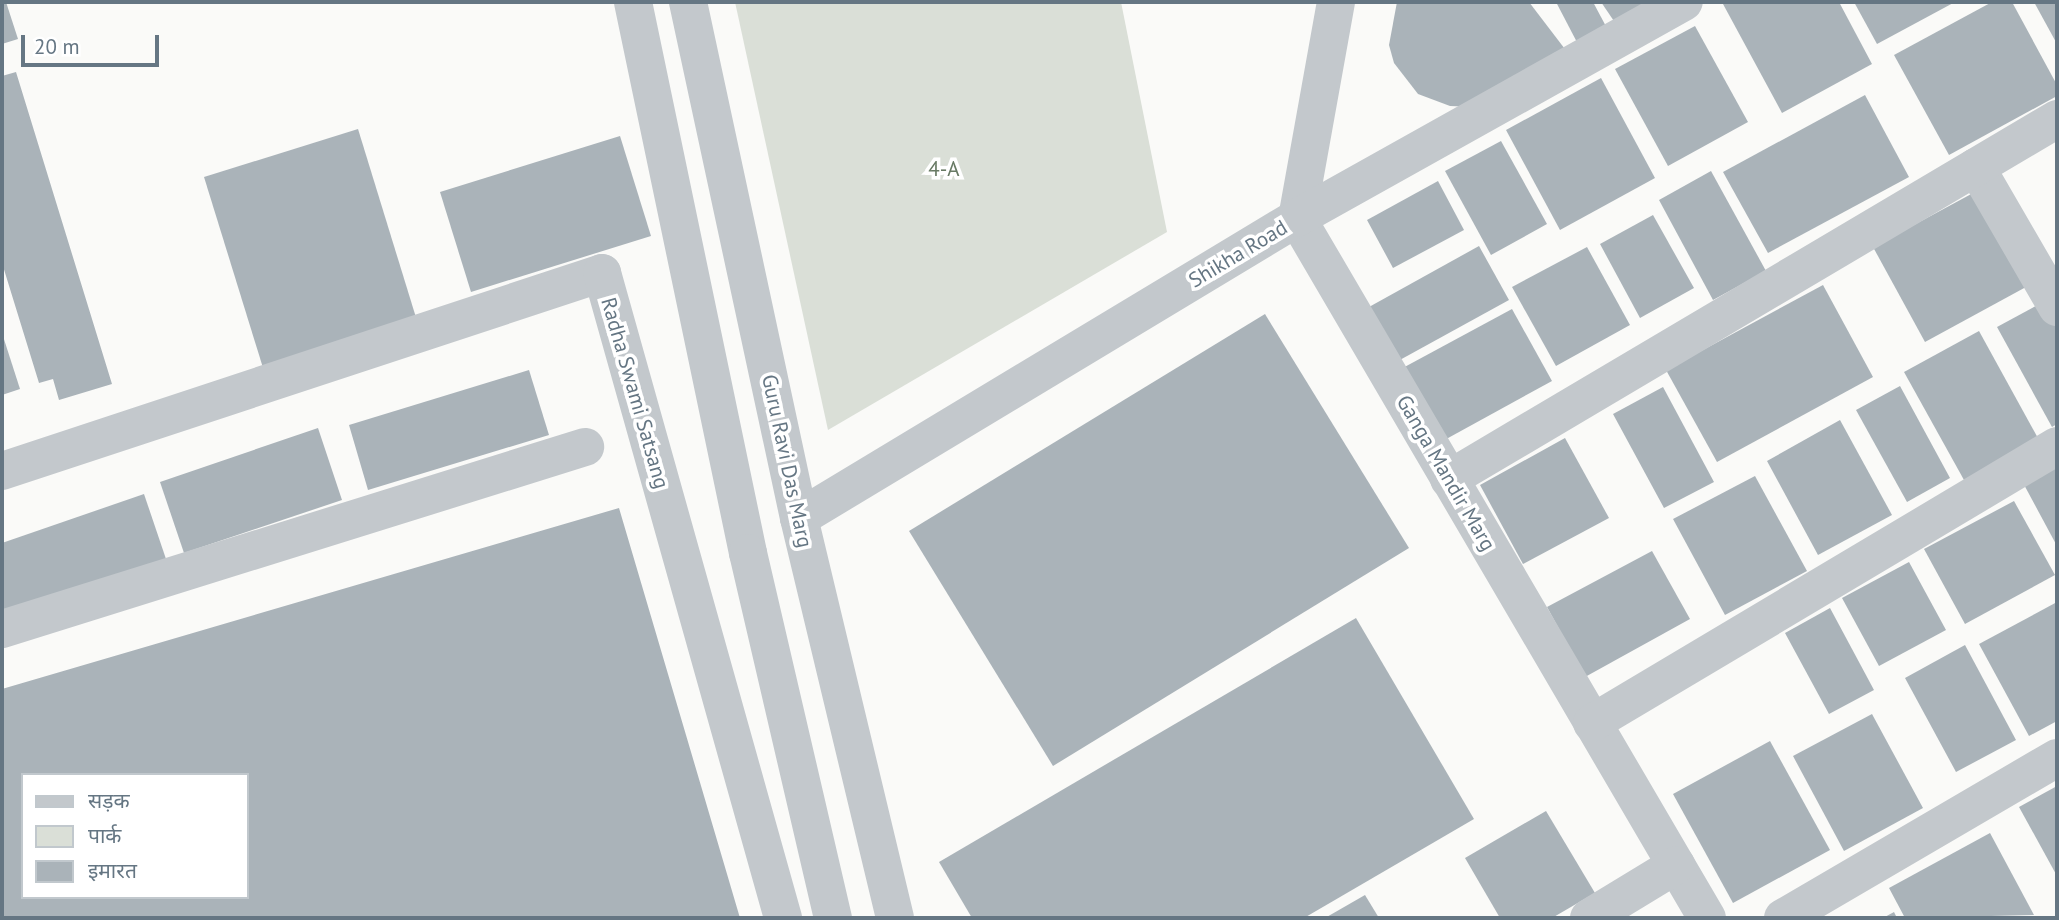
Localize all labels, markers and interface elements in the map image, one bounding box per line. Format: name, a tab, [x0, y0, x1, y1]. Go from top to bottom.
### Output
scale bar	[24, 21, 163, 65]
text: 20 m	[34, 33, 80, 60]
park label: 4-A	[928, 156, 960, 182]
street label: Shikha Road	[1184, 215, 1292, 293]
street label: Radha Swami Satsang	[596, 295, 674, 491]
street label: Guru Ravi Das Marg	[756, 372, 818, 550]
street label: Ganga Mandir Marg	[1391, 391, 1501, 555]
legend	[21, 773, 248, 899]
text: सड़क	[88, 787, 130, 814]
text: पार्क	[88, 822, 122, 849]
text: इमारत	[88, 857, 137, 884]

